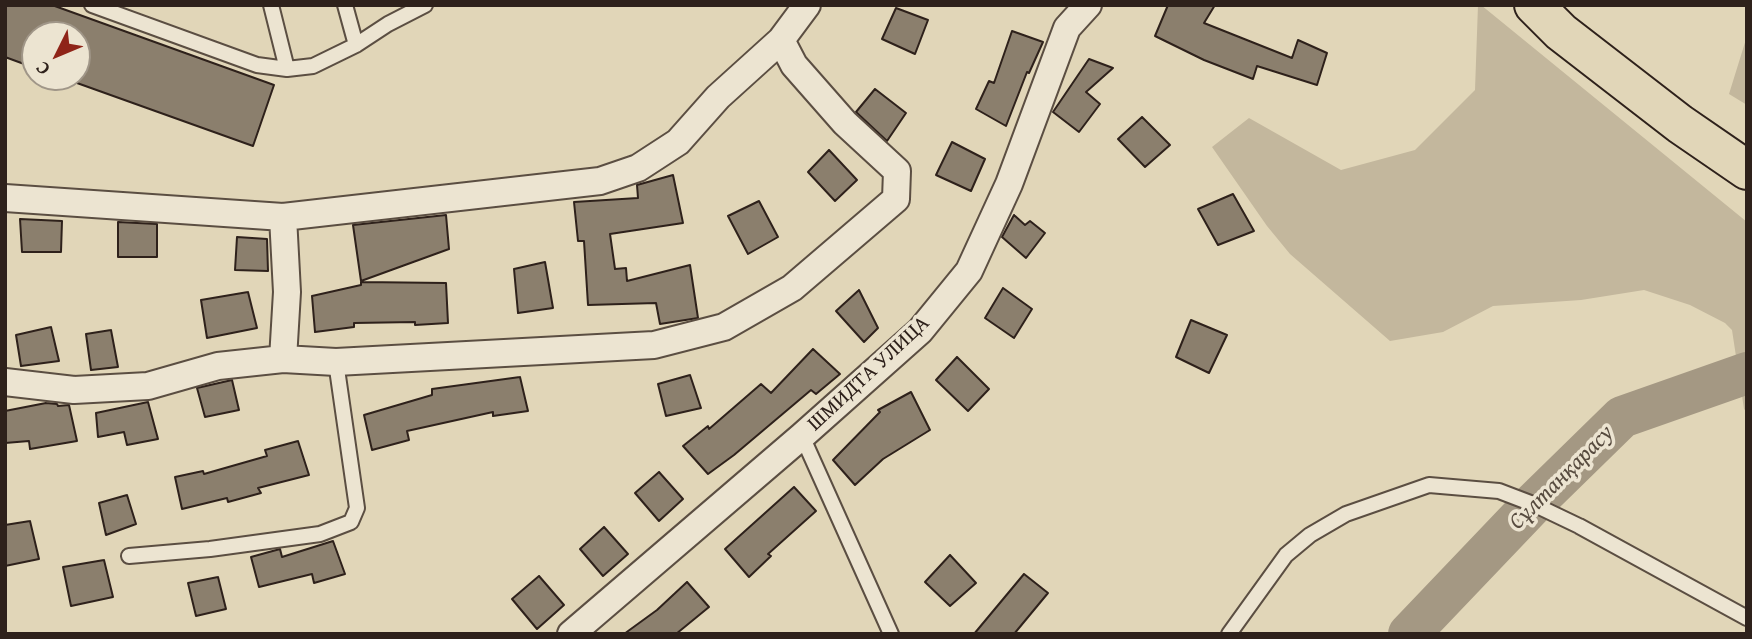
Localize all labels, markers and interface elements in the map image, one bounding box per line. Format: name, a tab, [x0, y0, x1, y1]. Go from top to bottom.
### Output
north arrow	[21, 21, 91, 91]
text: С	[28, 55, 56, 82]
street label: ШМИДТА УЛИЦА	[803, 311, 935, 437]
water label: Сұлтанқарасу	[1504, 420, 1620, 536]

